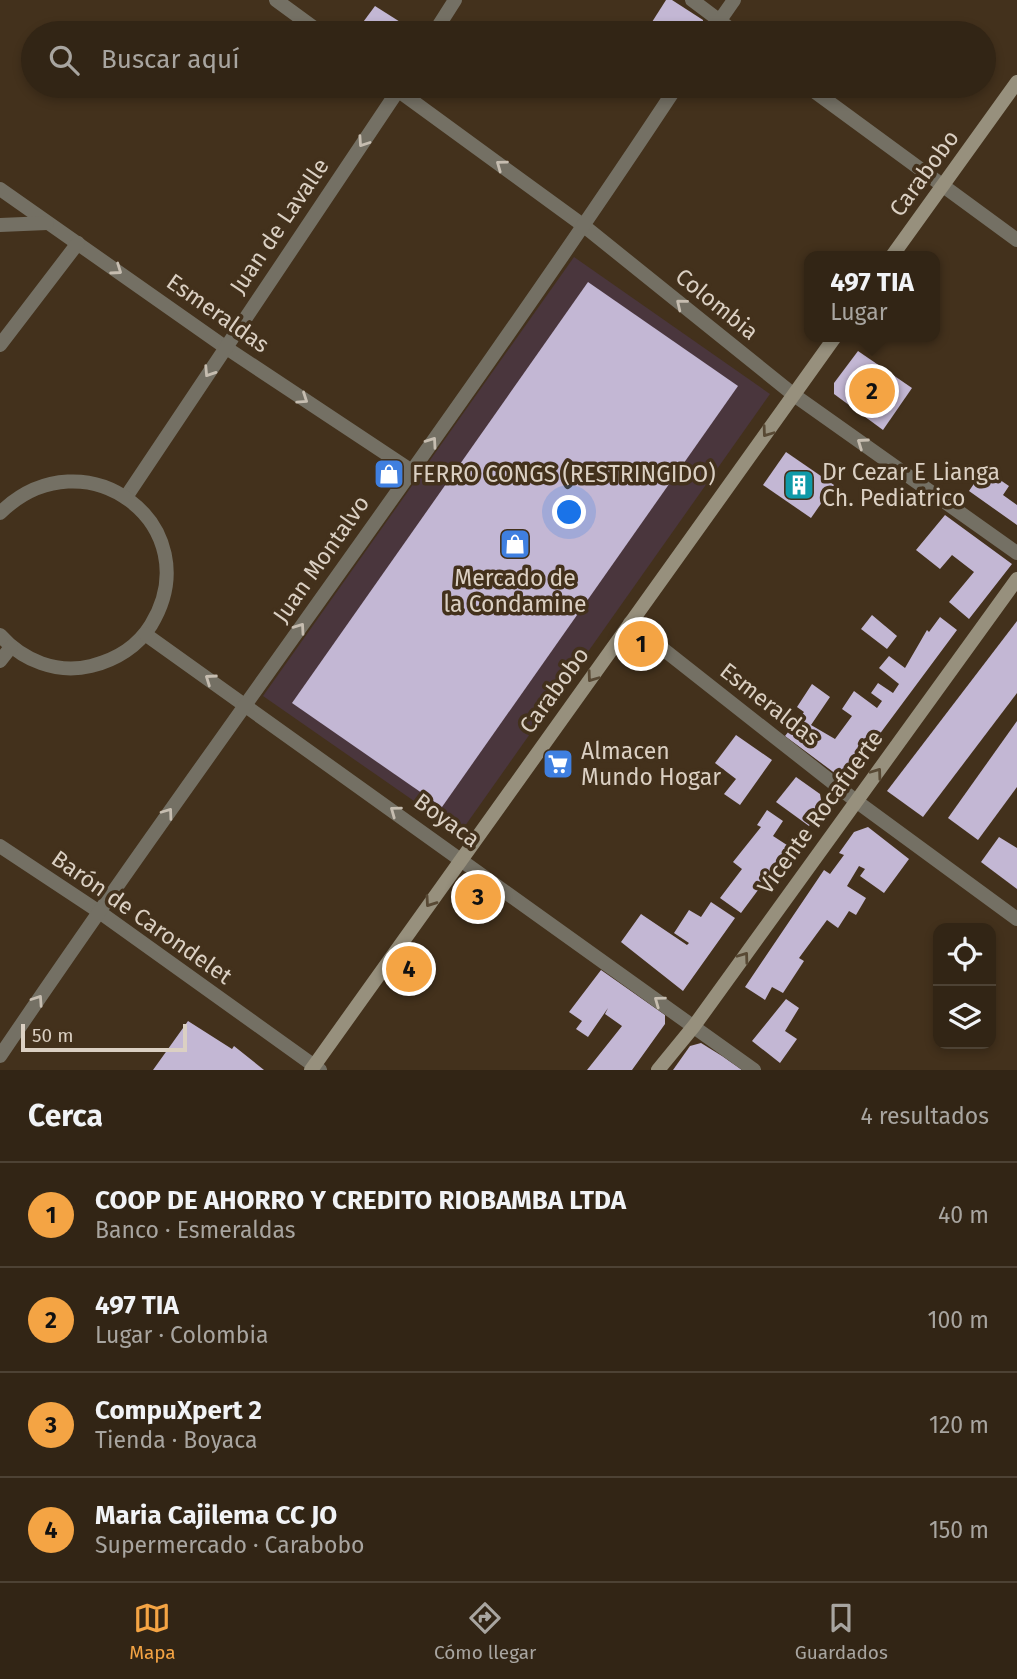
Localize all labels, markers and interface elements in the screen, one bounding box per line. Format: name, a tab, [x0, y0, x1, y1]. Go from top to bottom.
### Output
search box	[21, 21, 996, 98]
icon: search	[45, 41, 83, 79]
text: Buscar aquí	[101, 44, 239, 75]
street label: Carabobo	[883, 124, 965, 222]
one-way arrow	[358, 135, 371, 148]
street label: Juan de Lavalle	[223, 153, 335, 299]
one-way arrow	[496, 161, 509, 173]
popup	[804, 251, 940, 342]
one-way arrow	[109, 262, 121, 274]
street label: Colombia	[670, 262, 764, 346]
street label: Esmeraldas	[161, 267, 275, 359]
text: 497 TIA	[830, 267, 914, 298]
text: Lugar	[830, 298, 888, 326]
one-way arrow	[677, 300, 690, 312]
one-way arrow	[205, 364, 217, 377]
pin: 2	[849, 365, 895, 417]
one-way arrow	[296, 391, 309, 404]
one-way arrow	[763, 424, 775, 437]
one-way arrow	[424, 437, 436, 450]
one-way arrow	[857, 439, 869, 451]
shop icon: FERRO CONGS (RESTRINGIDO)	[372, 457, 406, 491]
place label: Dr Cezar E Lianga Ch. Pediatrico	[822, 458, 1000, 512]
place label: FERRO CONGS (RESTRINGIDO)	[412, 460, 716, 488]
building icon: Dr Cezar E Lianga Ch. Pediatrico	[782, 468, 816, 502]
street label: Juan Montalvo	[267, 490, 375, 628]
your location	[552, 495, 586, 529]
shop icon: Mercado de la Condamine	[498, 527, 532, 561]
place label: Mercado de la Condamine	[443, 564, 587, 618]
pin: 1	[618, 618, 664, 670]
one-way arrow	[292, 623, 305, 636]
street label: Carabobo	[513, 641, 595, 739]
street label: Esmeraldas	[715, 656, 825, 752]
one-way arrow	[587, 669, 600, 682]
one-way arrow	[205, 675, 218, 687]
street label: Vicente Rocafuerte	[751, 725, 889, 899]
place label: Almacen Mundo Hogar	[581, 737, 721, 791]
supermarket icon: Almacen Mundo Hogar	[541, 747, 575, 781]
one-way arrow	[869, 768, 881, 780]
street label: Boyaca	[409, 787, 485, 853]
one-way arrow	[390, 807, 403, 819]
one-way arrow	[160, 808, 173, 821]
street label: Barón de Carondelet	[46, 844, 238, 990]
pin: 3	[455, 871, 501, 923]
one-way arrow	[426, 894, 438, 907]
map controls	[933, 923, 996, 1049]
button: locate	[933, 923, 996, 986]
pin: 4	[386, 943, 432, 995]
one-way arrow	[736, 952, 748, 965]
button: layers	[933, 986, 996, 1049]
one-way arrow	[30, 995, 42, 1008]
one-way arrow	[654, 997, 667, 1010]
scale bar	[21, 1021, 187, 1053]
text: 50 m	[32, 1024, 73, 1047]
text: Cerca	[28, 1098, 103, 1134]
text: 4 resultados	[860, 1102, 989, 1130]
text: COOP DE AHORRO Y CREDITO RIOBAMBA LTDA	[95, 1185, 626, 1216]
text: 1	[46, 1201, 56, 1229]
text: 40 m	[938, 1201, 989, 1229]
text: Banco · Esmeraldas	[95, 1216, 296, 1244]
text: 497 TIA	[95, 1290, 179, 1321]
text: 2	[45, 1306, 57, 1334]
text: 100 m	[928, 1306, 989, 1334]
text: Lugar · Colombia	[95, 1321, 268, 1349]
text: CompuXpert 2	[95, 1395, 262, 1426]
text: 3	[45, 1411, 57, 1439]
text: 120 m	[929, 1411, 989, 1439]
text: Tienda · Boyaca	[95, 1426, 257, 1454]
text: Maria Cajilema CC JO	[95, 1500, 337, 1531]
text: 4	[45, 1516, 58, 1544]
text: 150 m	[929, 1516, 989, 1544]
text: Supermercado · Carabobo	[95, 1531, 365, 1559]
tab: Mapa	[129, 1599, 176, 1664]
tab: Cómo llegar	[434, 1599, 536, 1664]
tab: Guardados	[795, 1599, 888, 1664]

